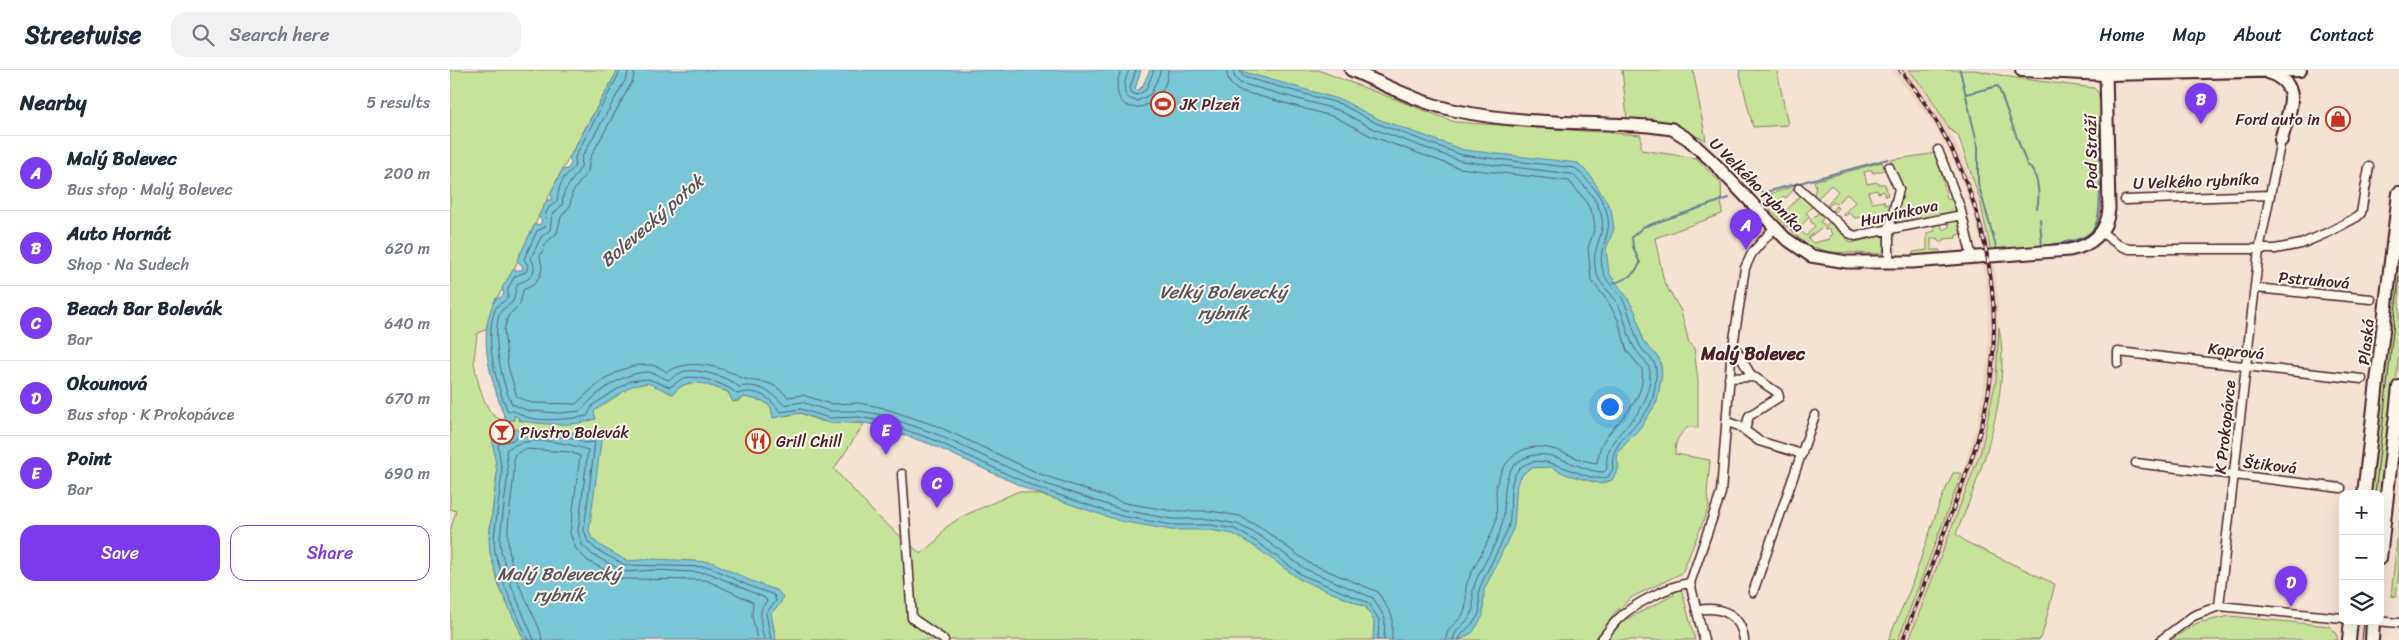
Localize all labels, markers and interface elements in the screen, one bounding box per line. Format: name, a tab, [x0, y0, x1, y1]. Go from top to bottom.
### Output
search box	[171, 12, 521, 57]
text: Streetwise	[25, 14, 141, 56]
text: Search here	[229, 18, 329, 51]
text: Home	[2100, 19, 2145, 51]
text: Map	[2173, 19, 2206, 51]
text: About	[2234, 19, 2282, 51]
text: Contact	[2310, 19, 2374, 51]
icon: search	[189, 21, 217, 49]
pin: B	[2185, 83, 2217, 124]
text: Nearby	[20, 84, 86, 122]
text: 5 results	[366, 88, 430, 117]
place label: JK Plzeň	[1179, 90, 1240, 119]
sports icon: JK Plzeň	[1150, 91, 1176, 117]
place label: Ford auto in	[2236, 105, 2320, 134]
shop icon: Ford auto in	[2325, 106, 2351, 132]
street label: Pod Stráží	[2076, 112, 2106, 189]
street label: U Velkého rybníka	[1702, 130, 1812, 240]
text: Malý Bolevec	[67, 142, 177, 175]
text: A	[31, 159, 41, 188]
text: 200 m	[384, 159, 430, 188]
street label: U Velkého rybníka	[2132, 164, 2260, 198]
water label: Bolevecký potok	[593, 165, 713, 275]
text: Bus stop · Malý Bolevec	[67, 175, 233, 204]
street label: Hurvínkova	[1857, 191, 1941, 235]
pin: A	[1730, 209, 1762, 250]
text: Auto Hornát	[67, 217, 171, 250]
text: B	[31, 234, 41, 263]
text: 620 m	[385, 234, 430, 263]
text: Shop · Na Sudech	[67, 250, 189, 279]
street label: Pstruhová	[2277, 262, 2351, 298]
water label: Velký Bolevecký rybník	[1159, 276, 1289, 329]
text: Beach Bar Bolevák	[67, 292, 223, 325]
text: C	[31, 309, 41, 338]
text: 640 m	[384, 309, 430, 338]
street label: Plaská	[2349, 318, 2383, 366]
text: Bar	[67, 325, 92, 354]
street label: Kaprová	[2206, 334, 2266, 368]
district label: Malý Bolevec	[1700, 338, 1806, 370]
text: Okounová	[67, 367, 147, 400]
street label: K Prokopávce	[2206, 378, 2244, 475]
text: D	[31, 384, 41, 413]
text: 670 m	[385, 384, 430, 413]
your location	[1597, 394, 1623, 420]
text: Bus stop · K Prokopávce	[67, 400, 234, 429]
pin: E	[870, 414, 902, 455]
place label: Pivstro Bolevák	[520, 418, 629, 447]
bar icon: Pivstro Bolevák	[489, 419, 515, 445]
place label: Grill Chill	[776, 427, 843, 456]
restaurant icon: Grill Chill	[745, 428, 771, 454]
text: Point	[67, 442, 112, 475]
street label: Štiková	[2242, 447, 2298, 483]
text: E	[32, 459, 40, 488]
text: 690 m	[385, 459, 430, 488]
pin: C	[921, 467, 953, 508]
text: Bar	[67, 475, 92, 504]
map controls	[2339, 490, 2384, 625]
button: +	[2339, 490, 2384, 535]
button: Save	[20, 525, 220, 581]
button: Share	[230, 525, 430, 581]
button: −	[2339, 535, 2384, 580]
water label: Malý Bolevecký rybník	[498, 558, 623, 611]
pin: D	[2275, 566, 2307, 607]
button: layers	[2339, 580, 2384, 625]

